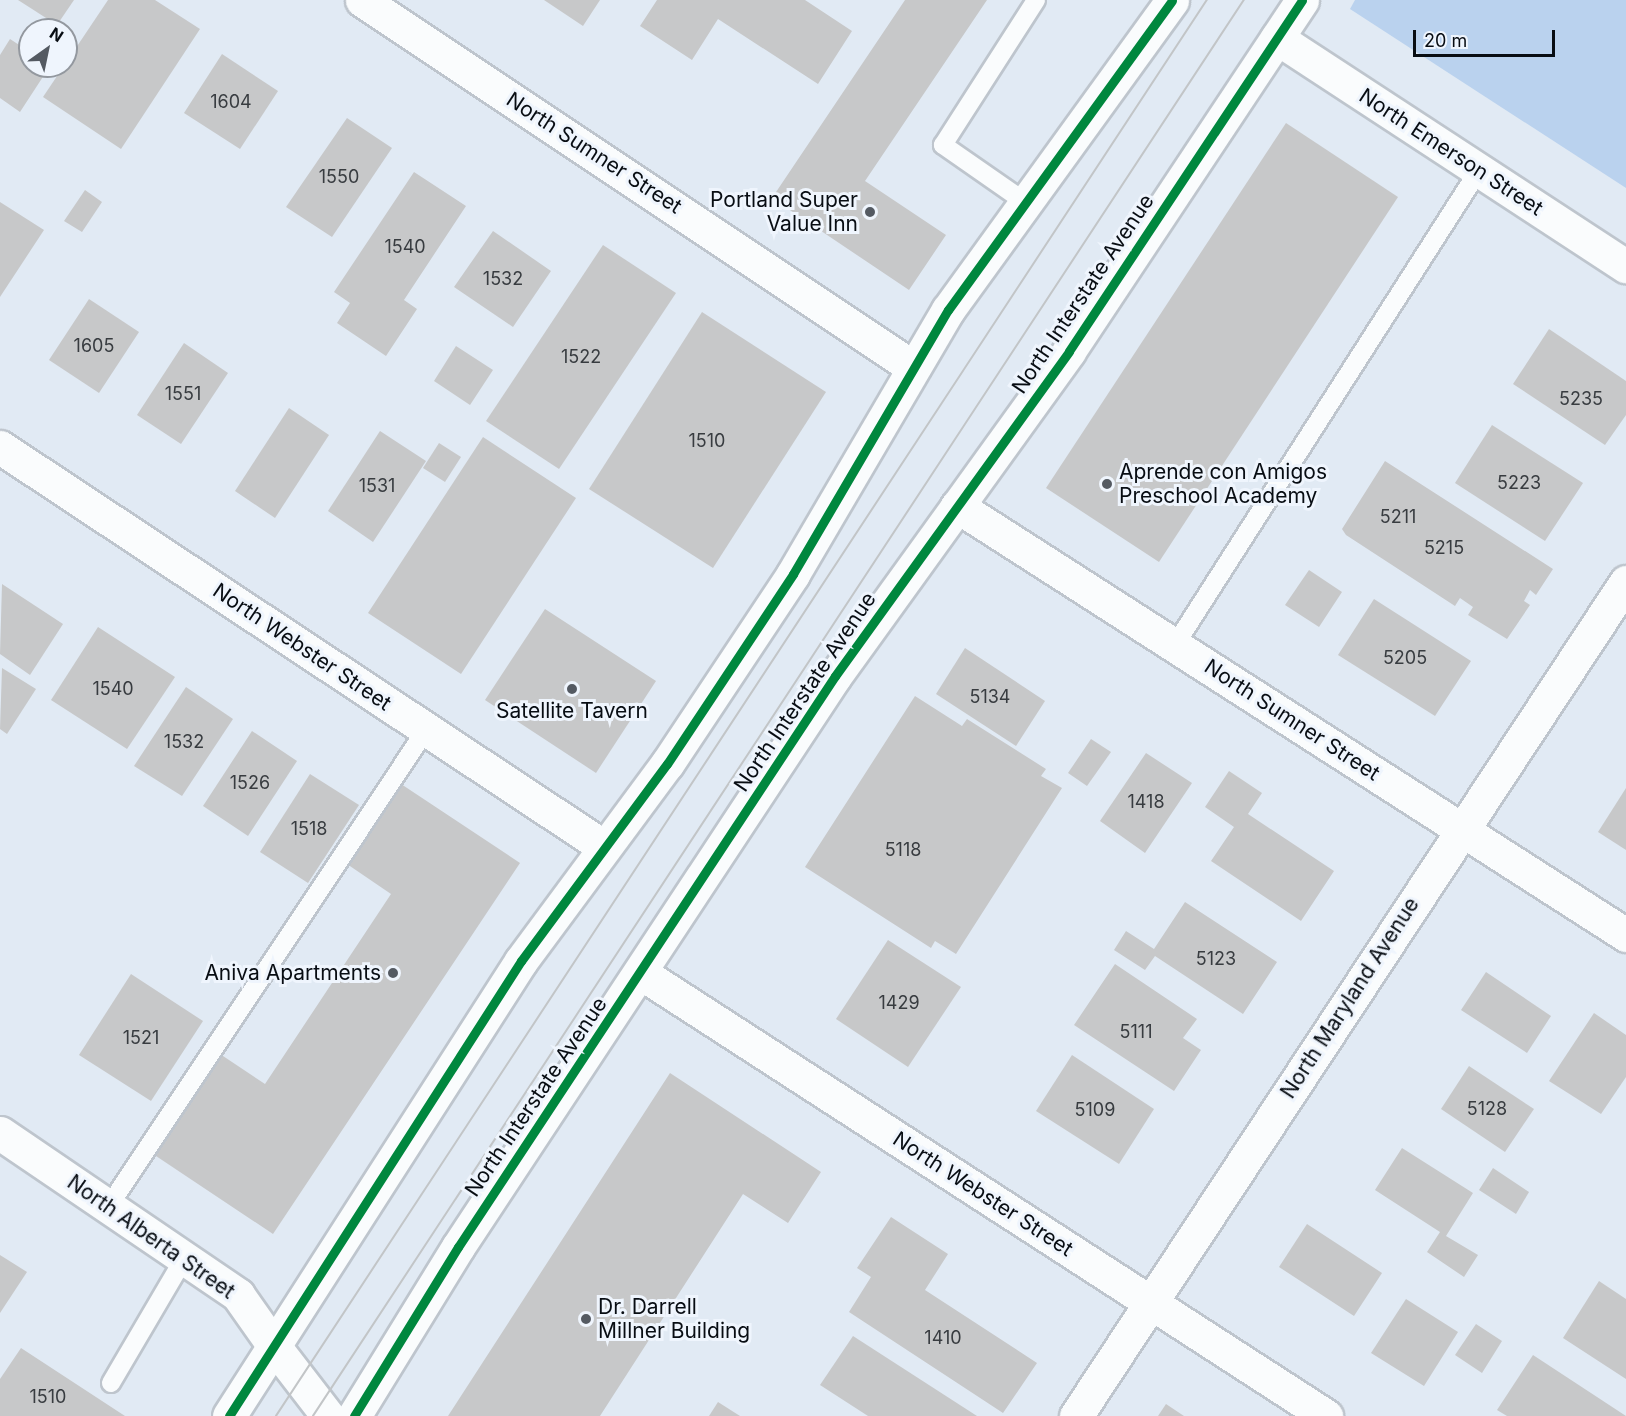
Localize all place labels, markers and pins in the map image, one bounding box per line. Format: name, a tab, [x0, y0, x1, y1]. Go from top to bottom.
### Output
place label: Portland Super Value Inn	[710, 187, 858, 237]
marker: Portland Super Value Inn	[863, 205, 877, 219]
place label: Aprende con Amigos Preschool Academy	[1119, 459, 1327, 509]
marker: Aprende con Amigos Preschool Academy	[1100, 477, 1114, 491]
marker: Satellite Tavern	[565, 682, 579, 696]
place label: Satellite Tavern	[496, 698, 648, 724]
place label: Aniva Apartments	[204, 960, 381, 986]
marker: Aniva Apartments	[386, 966, 400, 980]
place label: Dr. Darrell Millner Building	[598, 1294, 750, 1344]
marker: Dr. Darrell Millner Building	[579, 1312, 593, 1326]

